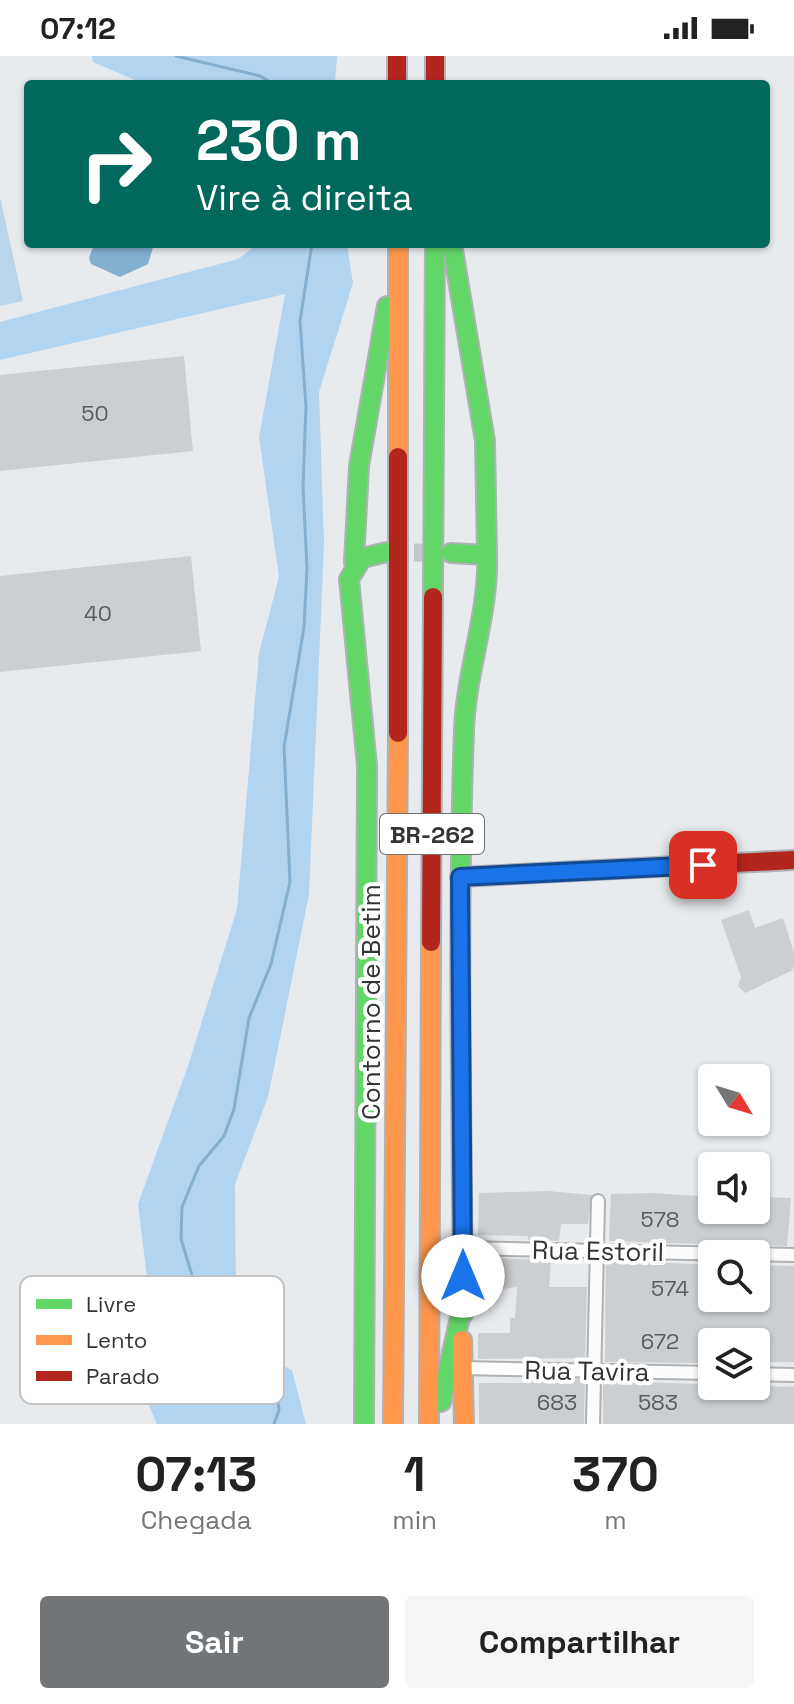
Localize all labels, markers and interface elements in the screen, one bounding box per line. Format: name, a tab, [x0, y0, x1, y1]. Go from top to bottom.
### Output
text: 07:12	[40, 9, 116, 48]
text: 230 m	[196, 105, 362, 176]
icon: right	[64, 112, 168, 216]
text: Vire à direita	[196, 175, 413, 221]
house number: 50	[81, 399, 109, 427]
house number: 40	[84, 599, 112, 627]
road number: BR-262	[380, 814, 484, 854]
pin	[669, 831, 737, 899]
icon: arrive	[681, 843, 725, 887]
street label: Contorno de Betim	[354, 884, 388, 1120]
north arrow	[698, 1064, 770, 1136]
map controls	[698, 1064, 770, 1400]
button: sound	[698, 1152, 770, 1224]
house number: 578	[641, 1205, 679, 1233]
street label: Rua Estoril	[532, 1233, 664, 1269]
position arrow	[421, 1234, 505, 1318]
button: search	[698, 1240, 770, 1312]
house number: 574	[651, 1274, 689, 1302]
legend	[20, 1276, 284, 1404]
text: Livre	[86, 1290, 136, 1318]
text: Lento	[86, 1326, 147, 1354]
house number: 672	[641, 1327, 679, 1355]
button: layers	[698, 1328, 770, 1400]
street label: Rua Tavira	[524, 1353, 650, 1389]
text: Parado	[86, 1362, 160, 1390]
house number: 683	[537, 1388, 577, 1416]
house number: 583	[638, 1388, 678, 1416]
text: 07:13	[135, 1444, 257, 1505]
text: 1	[404, 1444, 425, 1505]
text: 370	[572, 1444, 659, 1505]
text: Chegada	[141, 1503, 252, 1537]
text: min	[392, 1503, 437, 1537]
text: m	[604, 1503, 627, 1537]
button: Sair	[40, 1596, 389, 1688]
button: Compartilhar	[405, 1596, 754, 1688]

